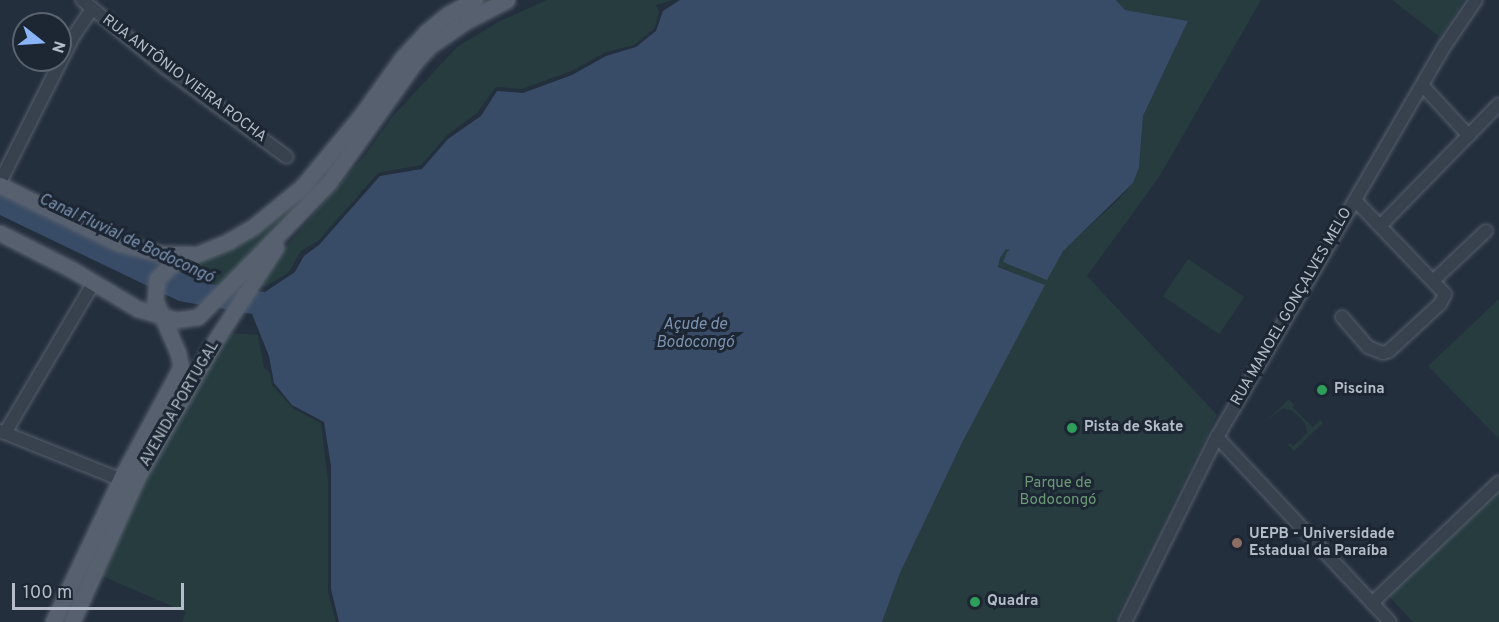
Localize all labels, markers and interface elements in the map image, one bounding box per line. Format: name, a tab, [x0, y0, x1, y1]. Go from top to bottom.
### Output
street label: RUA ANTÔNIO VIEIRA ROCHA	[97, 11, 271, 147]
north arrow	[12, 12, 72, 72]
text: N	[46, 38, 69, 55]
water label: Canal Fluvial de Bodocongó	[36, 190, 216, 288]
street label: RUA MANOEL GONÇALVES MELO	[1228, 204, 1356, 410]
water label: Açude de Bodocongó	[656, 315, 734, 353]
street label: AVENIDA PORTUGAL	[137, 338, 223, 470]
place label: Piscina	[1334, 381, 1385, 399]
marker: Piscina	[1315, 383, 1329, 397]
place label: Pista de Skate	[1084, 419, 1183, 437]
marker: Pista de Skate	[1065, 421, 1079, 435]
park label: Parque de Bodocongó	[1020, 474, 1096, 509]
place label: UEPB - Universidade Estadual da Paraíba	[1249, 525, 1395, 560]
marker: UEPB - Universidade Estadual da Paraíba	[1230, 536, 1244, 550]
scale bar	[15, 571, 188, 609]
text: 100 m	[23, 582, 72, 605]
place label: Quadra	[987, 593, 1038, 611]
marker: Quadra	[968, 595, 982, 609]

